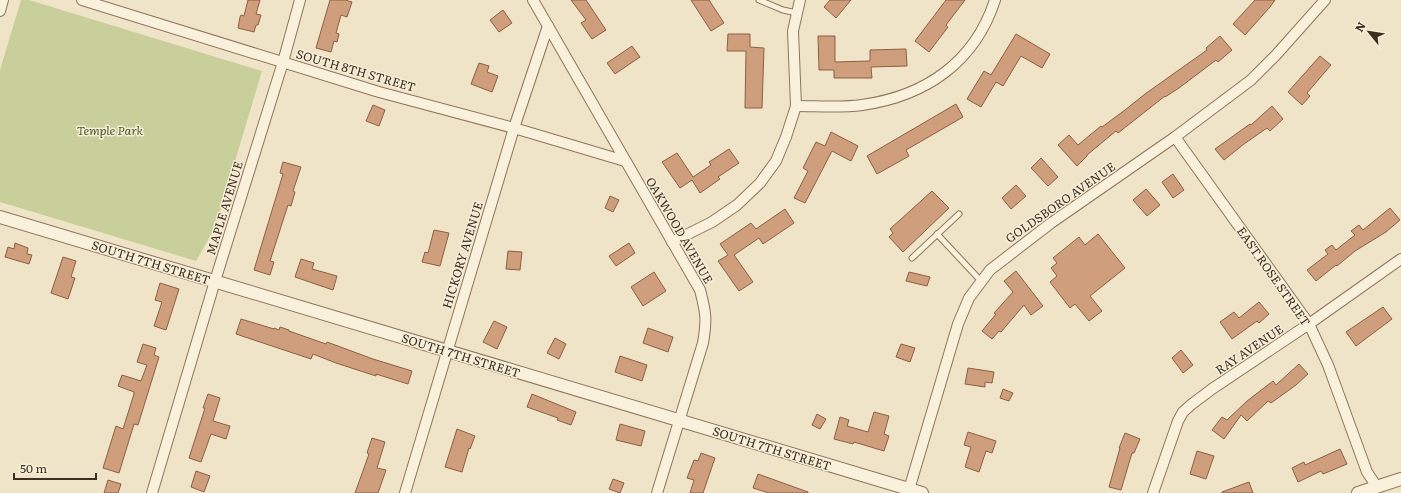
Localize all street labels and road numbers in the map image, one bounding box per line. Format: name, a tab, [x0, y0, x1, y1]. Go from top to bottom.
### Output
street label: SOUTH 8TH STREET	[294, 44, 418, 96]
street label: GOLDSBORO AVENUE	[1001, 157, 1119, 247]
street label: MAPLE AVENUE	[201, 159, 247, 257]
street label: OAKWOOD AVENUE	[642, 173, 718, 287]
street label: HICKORY AVENUE	[437, 199, 487, 311]
street label: EAST ROSE STREET	[1233, 223, 1315, 329]
street label: SOUTH 7TH STREET	[90, 235, 213, 289]
street label: RAY AVENUE	[1211, 319, 1287, 378]
street label: SOUTH 7TH STREET	[400, 328, 523, 382]
street label: SOUTH 7TH STREET	[711, 421, 834, 475]

